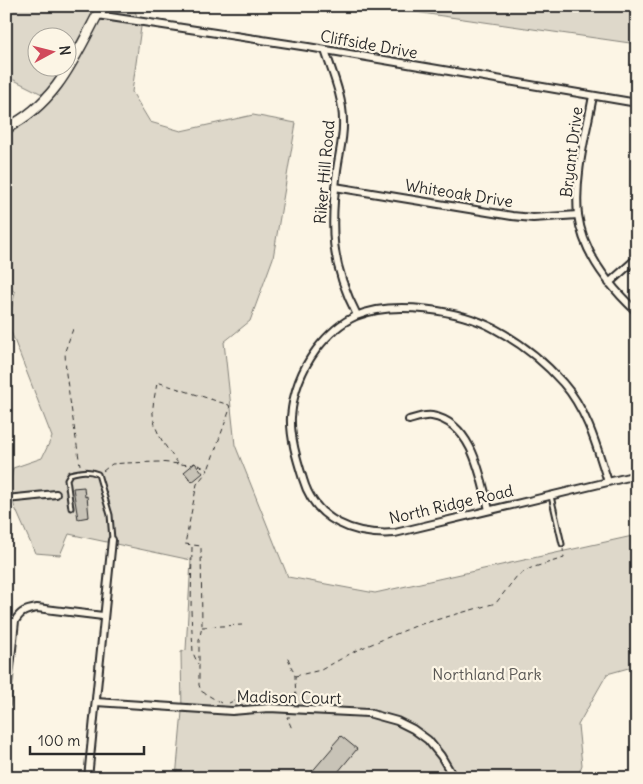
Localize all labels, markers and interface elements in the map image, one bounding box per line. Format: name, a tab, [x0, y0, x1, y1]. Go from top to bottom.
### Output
street label: Cliffside Drive	[319, 26, 419, 62]
north arrow	[28, 28, 78, 78]
text: N	[55, 45, 74, 56]
street label: Bryant Drive	[556, 105, 586, 199]
street label: Riker Hill Road	[309, 119, 339, 225]
street label: Whiteoak Drive	[404, 175, 514, 211]
street label: North Ridge Road	[387, 480, 515, 528]
park label: Northland Park	[432, 664, 542, 684]
street label: Madison Court	[236, 686, 342, 708]
scale bar	[30, 724, 144, 756]
text: 100 m	[38, 731, 80, 750]

